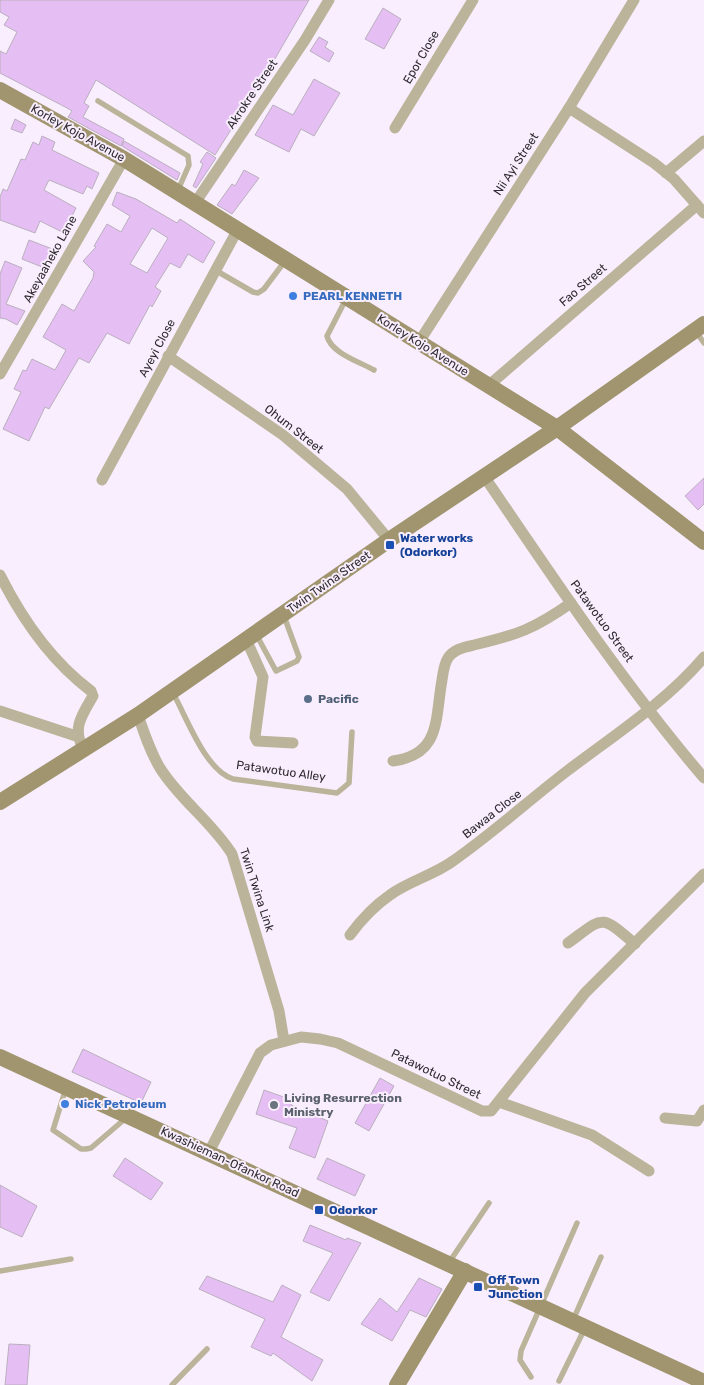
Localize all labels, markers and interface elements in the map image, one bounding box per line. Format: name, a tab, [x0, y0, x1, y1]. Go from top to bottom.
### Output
street label: Epor Close	[400, 28, 442, 86]
street label: Akrokre Street	[224, 56, 280, 131]
street label: Korley Kojo Avenue	[29, 101, 128, 165]
street label: Nii Ayi Street	[491, 130, 542, 198]
street label: Akeyaaheko Lane	[20, 213, 80, 305]
street label: Fao Street	[557, 261, 610, 309]
place label: PEARL KENNETH	[303, 289, 402, 303]
marker: PEARL KENNETH	[287, 290, 299, 302]
street label: Korley Kojo Avenue	[375, 311, 472, 379]
street label: Ayeyi Close	[136, 316, 178, 379]
street label: Ohum Street	[262, 402, 327, 457]
place label: Water works (Odorkor)	[400, 531, 474, 559]
marker: Water works (Odorkor)	[384, 539, 396, 551]
street label: Twin Twina Street	[285, 548, 374, 616]
street label: Patawotuo Street	[567, 577, 637, 665]
place label: Pacific	[318, 692, 359, 706]
marker: Pacific	[302, 693, 314, 705]
street label: Patawotuo Alley	[235, 758, 327, 784]
street label: Bawaa Close	[460, 786, 524, 841]
street label: Twin Twina Link	[237, 846, 277, 934]
street label: Patawotuo Street	[389, 1046, 483, 1102]
place label: Living Resurrection Ministry	[284, 1091, 402, 1119]
place label: Nick Petroleum	[75, 1097, 166, 1111]
marker: Nick Petroleum	[59, 1098, 71, 1110]
marker: Living Resurrection Ministry	[268, 1099, 280, 1111]
street label: Kwashieman-Ofankor Road	[159, 1124, 301, 1200]
place label: Odorkor	[329, 1203, 378, 1217]
marker: Odorkor	[313, 1204, 325, 1216]
place label: Off Town Junction	[488, 1273, 543, 1301]
marker: Off Town Junction	[472, 1281, 484, 1293]

